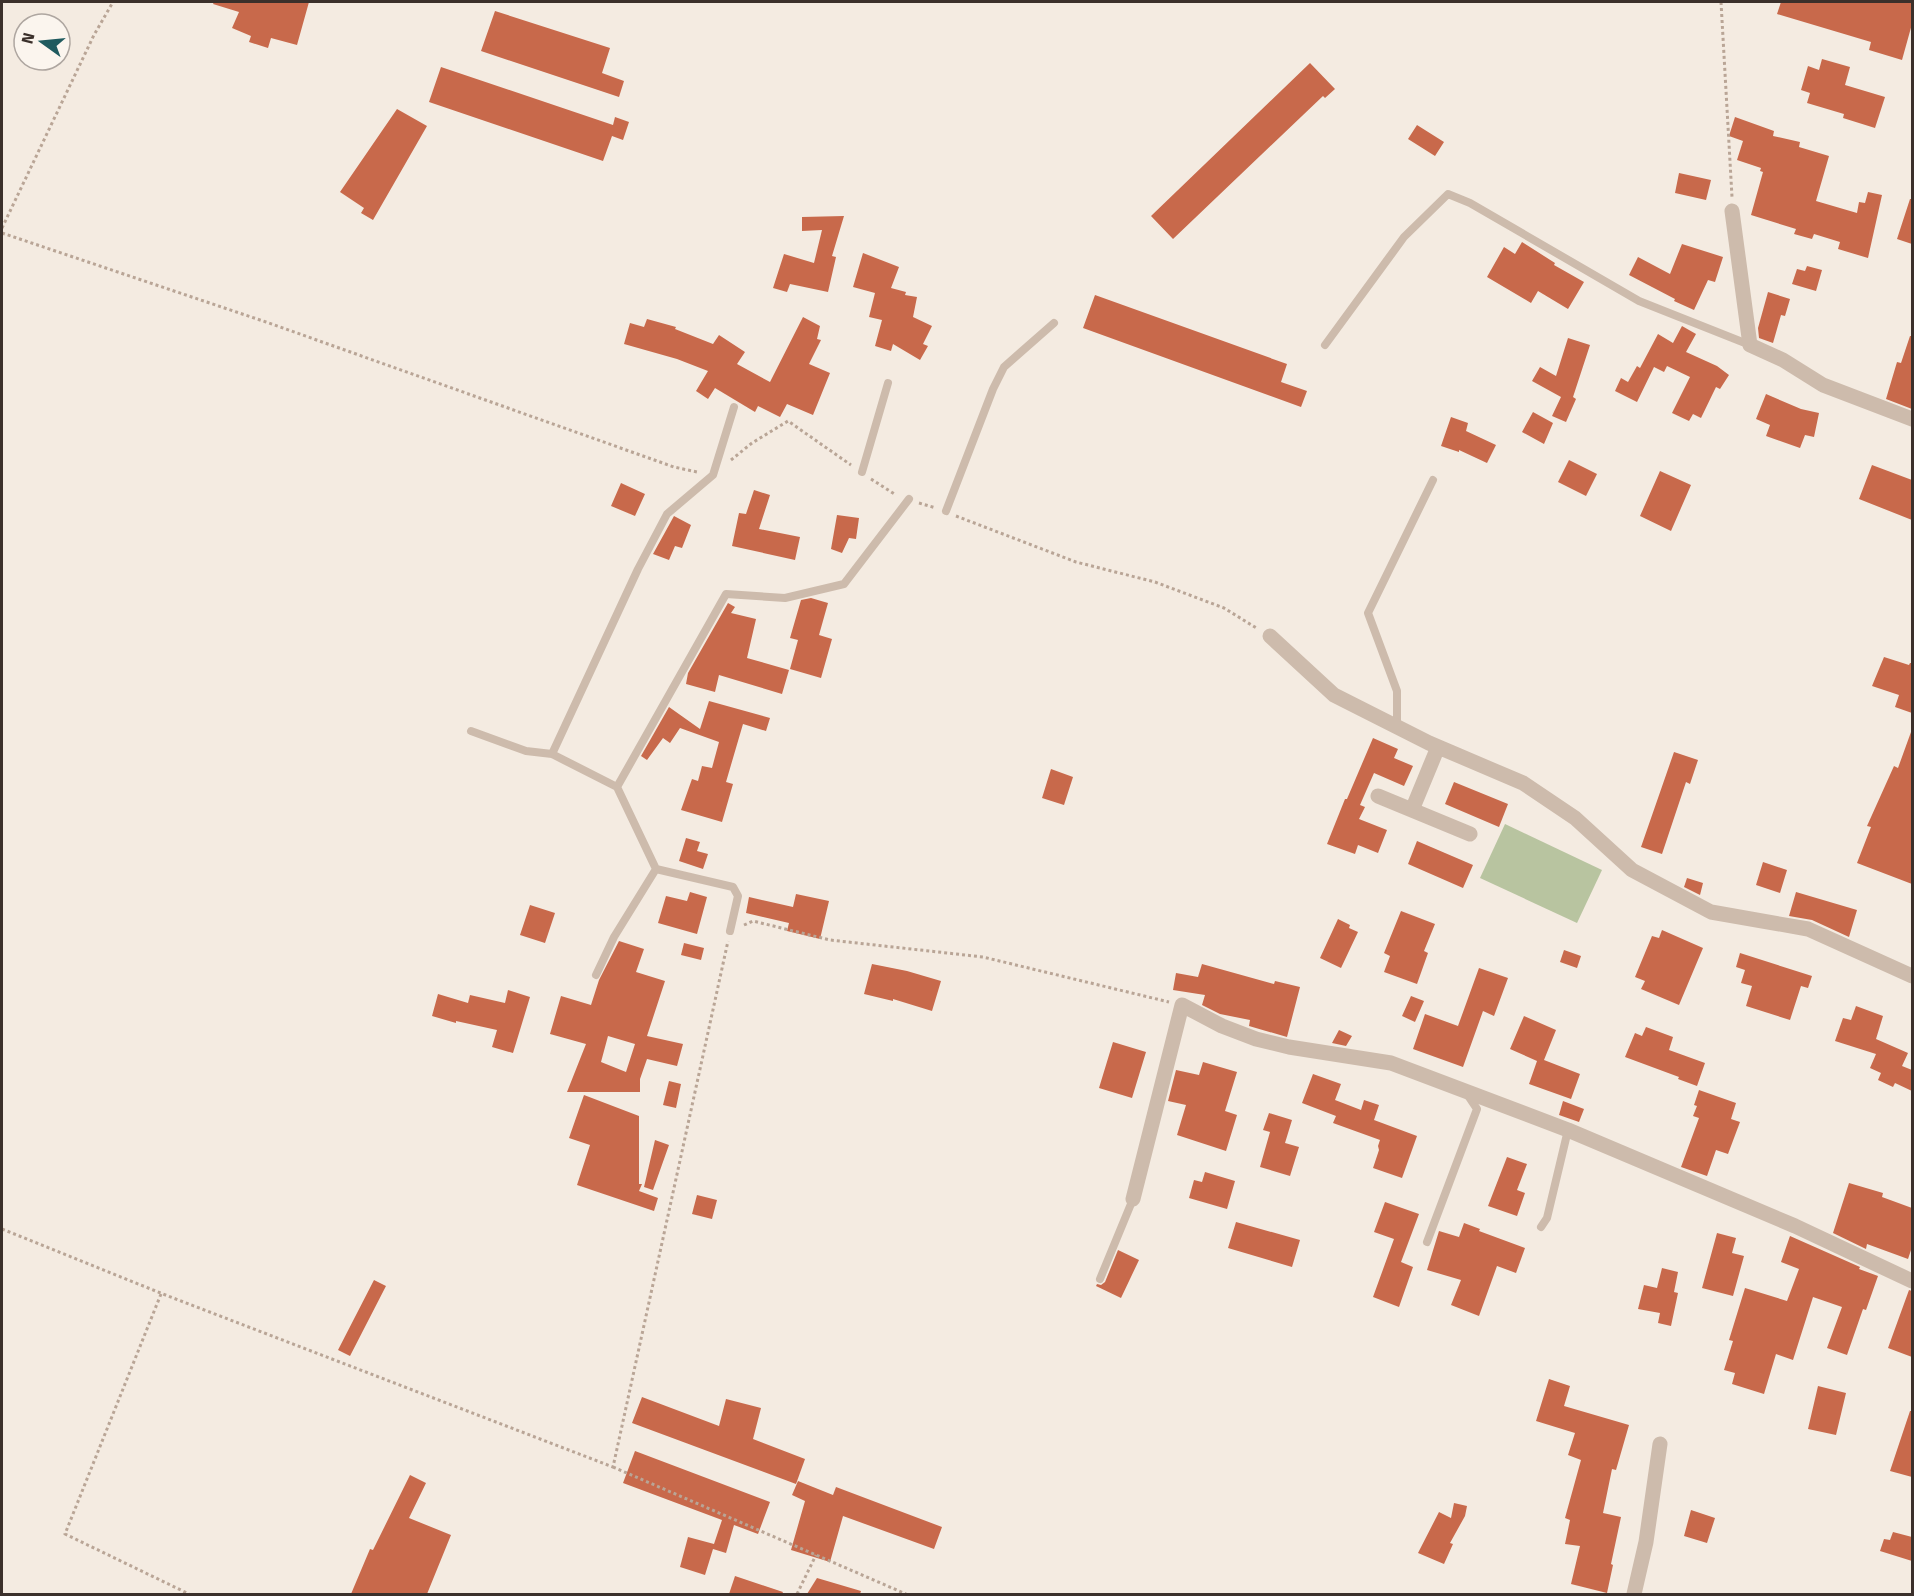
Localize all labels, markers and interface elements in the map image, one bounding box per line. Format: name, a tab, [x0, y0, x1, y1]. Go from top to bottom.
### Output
north arrow	[12, 12, 72, 72]
text: N	[17, 31, 39, 46]

